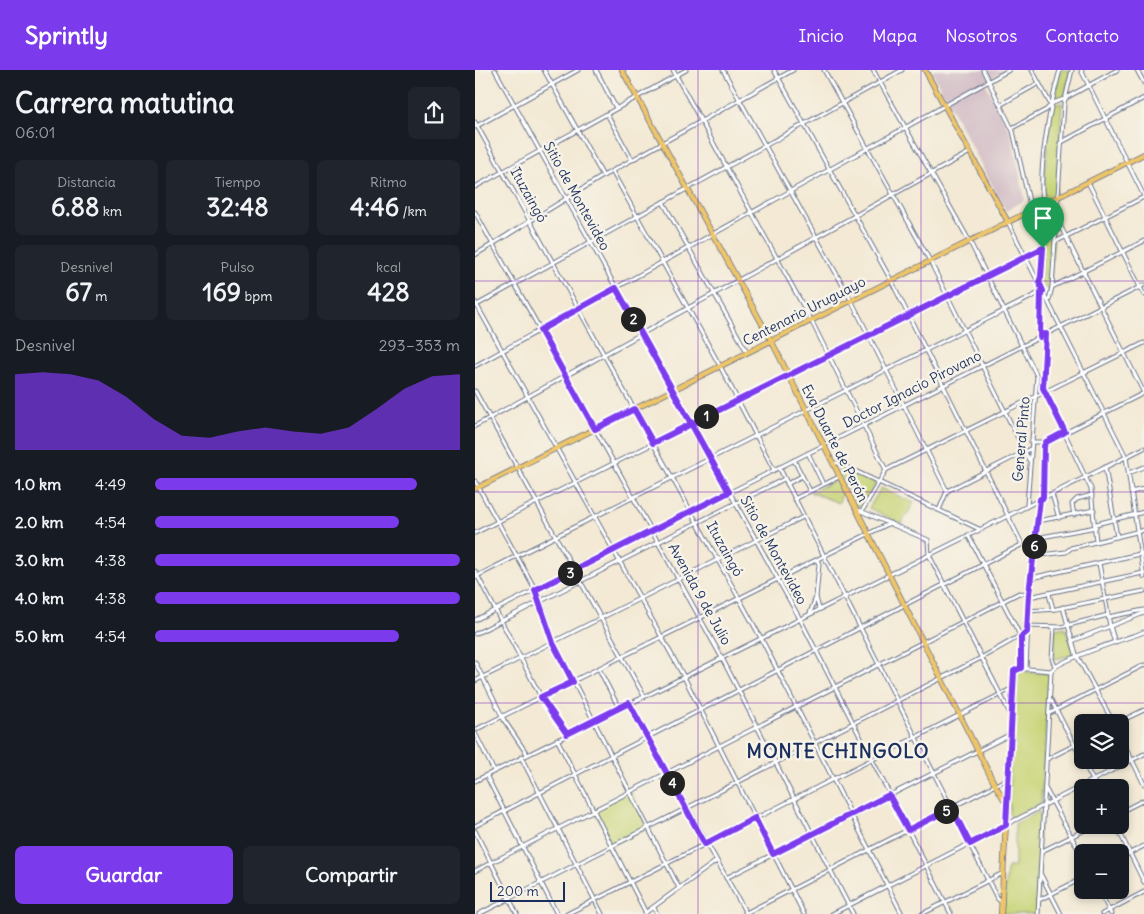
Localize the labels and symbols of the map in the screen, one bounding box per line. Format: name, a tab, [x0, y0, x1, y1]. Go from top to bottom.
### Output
street label: Sitio de Montevideo	[540, 138, 614, 254]
street label: Ituzaingó	[507, 164, 552, 226]
pin	[1022, 197, 1064, 248]
street label: Centenario Uruguayo	[740, 272, 869, 350]
pin: 2	[621, 306, 645, 332]
street label: Doctor Ignacio Pirovano	[840, 346, 985, 432]
street label: Eva Duarte de Perón	[798, 381, 872, 505]
street label: General Pinto	[1008, 396, 1034, 482]
pin: 1	[693, 404, 719, 428]
street label: Sitio de Montevideo	[737, 492, 811, 608]
street label: Ituzaingó	[703, 518, 748, 580]
pin: 6	[1021, 534, 1047, 558]
street label: Avenida 9 de Julio	[665, 540, 736, 648]
pin: 3	[557, 560, 583, 586]
district label: MONTE CHINGOLO	[746, 739, 930, 763]
pin: 4	[659, 770, 685, 796]
pin: 5	[933, 798, 959, 824]
scale bar	[490, 879, 565, 902]

